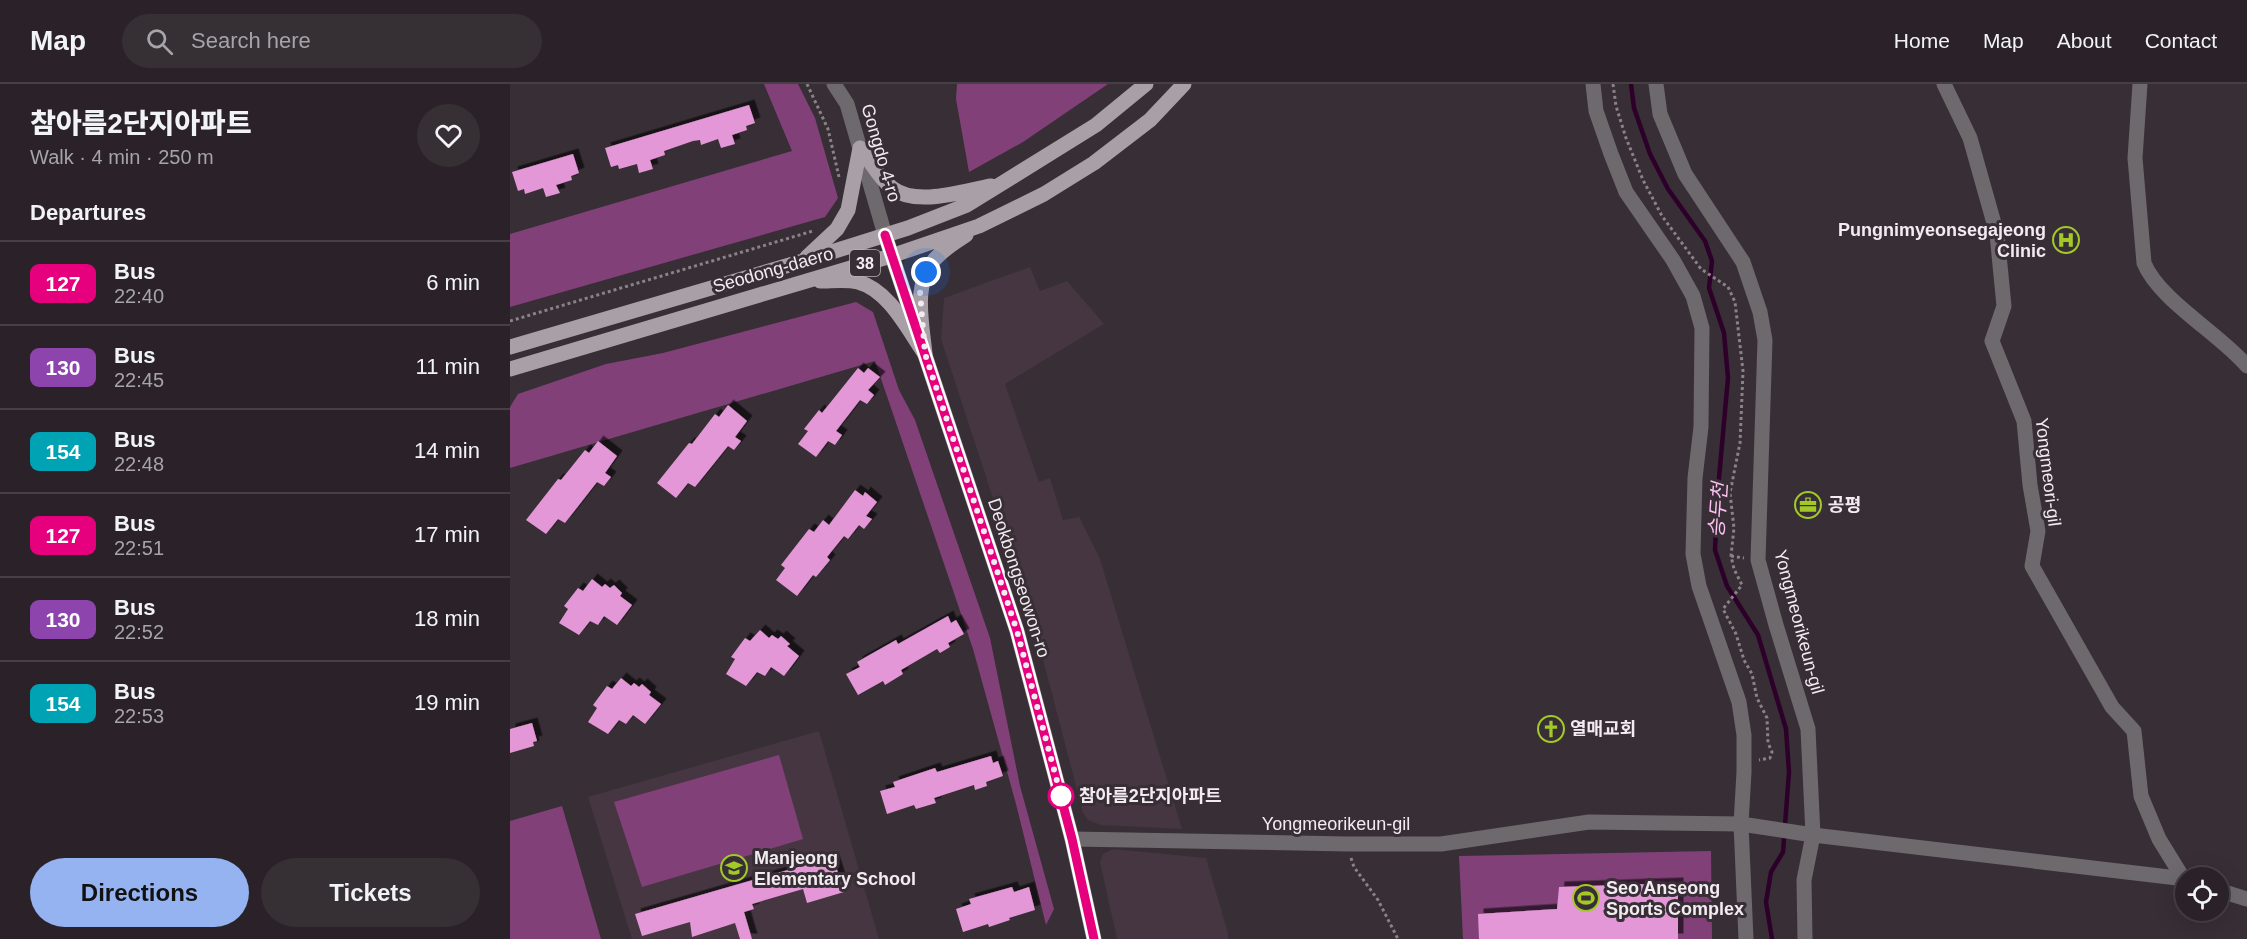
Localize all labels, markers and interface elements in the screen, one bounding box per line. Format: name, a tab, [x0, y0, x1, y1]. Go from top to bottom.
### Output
search box	[122, 14, 542, 68]
text: Map	[30, 25, 86, 56]
icon: search	[143, 25, 176, 58]
text: Search here	[191, 28, 311, 53]
text: Home	[1894, 29, 1950, 52]
text: Map	[1983, 29, 2024, 52]
text: About	[2057, 29, 2112, 52]
text: Contact	[2145, 29, 2217, 52]
street label: Gongdo 4-ro	[857, 102, 905, 204]
button: heart	[417, 104, 480, 167]
text: 참아름2단지아파트	[30, 108, 252, 139]
text: Walk · 4 min · 250 m	[30, 146, 214, 168]
text: Departures	[30, 200, 146, 225]
place label: Pungnimyeonsegajeong Clinic	[1838, 220, 2046, 261]
hospital icon: Pungnimyeonsegajeong Clinic	[2051, 225, 2081, 255]
street label: Seodong-daero	[711, 243, 835, 297]
road number: 38	[850, 250, 880, 276]
your location	[911, 257, 941, 287]
text: Bus	[114, 259, 156, 284]
text: 6 min	[426, 270, 480, 295]
text: 127	[45, 272, 81, 295]
text: 22:40	[114, 285, 164, 307]
text: Bus	[114, 343, 156, 368]
text: 11 min	[416, 354, 480, 379]
text: 130	[45, 356, 81, 379]
text: 22:45	[114, 369, 164, 391]
street label: Yongmeori-gil	[2031, 416, 2065, 528]
text: Bus	[114, 427, 156, 452]
text: 14 min	[414, 438, 480, 463]
text: 154	[45, 440, 81, 463]
text: 22:48	[114, 453, 164, 475]
water label: 승두천	[1705, 479, 1731, 538]
office icon: 공평	[1793, 490, 1823, 520]
place label: 공평	[1828, 495, 1861, 515]
street label: Deokbongseowon-ro	[984, 496, 1054, 660]
text: Bus	[114, 511, 156, 536]
text: 17 min	[414, 522, 480, 547]
text: 127	[45, 524, 81, 547]
text: 22:51	[114, 537, 164, 559]
street label: Yongmeorikeun-gil	[1770, 548, 1828, 696]
text: Bus	[114, 595, 156, 620]
text: 18 min	[414, 606, 480, 631]
text: 130	[45, 608, 81, 631]
text: 22:52	[114, 621, 164, 643]
text: Bus	[114, 679, 156, 704]
text: 19 min	[414, 690, 480, 715]
text: 154	[45, 692, 81, 715]
text: 22:53	[114, 705, 164, 727]
church icon: 열매교회	[1536, 714, 1566, 744]
place label: 열매교회	[1570, 719, 1636, 739]
marker: 참아름2단지아파트	[1048, 783, 1074, 809]
place label: 참아름2단지아파트	[1079, 786, 1222, 806]
street label: Yongmeorikeun-gil	[1262, 814, 1410, 834]
place label: Manjeong Elementary School	[754, 848, 916, 889]
school or university icon: Manjeong Elementary School	[719, 853, 749, 883]
button: Directions	[30, 858, 249, 927]
button: Tickets	[261, 858, 480, 927]
map controls	[2175, 867, 2229, 921]
button: locate	[2175, 867, 2229, 921]
place label: Seo Anseong Sports Complex	[1606, 878, 1744, 919]
sports icon: Seo Anseong Sports Complex	[1571, 883, 1601, 913]

